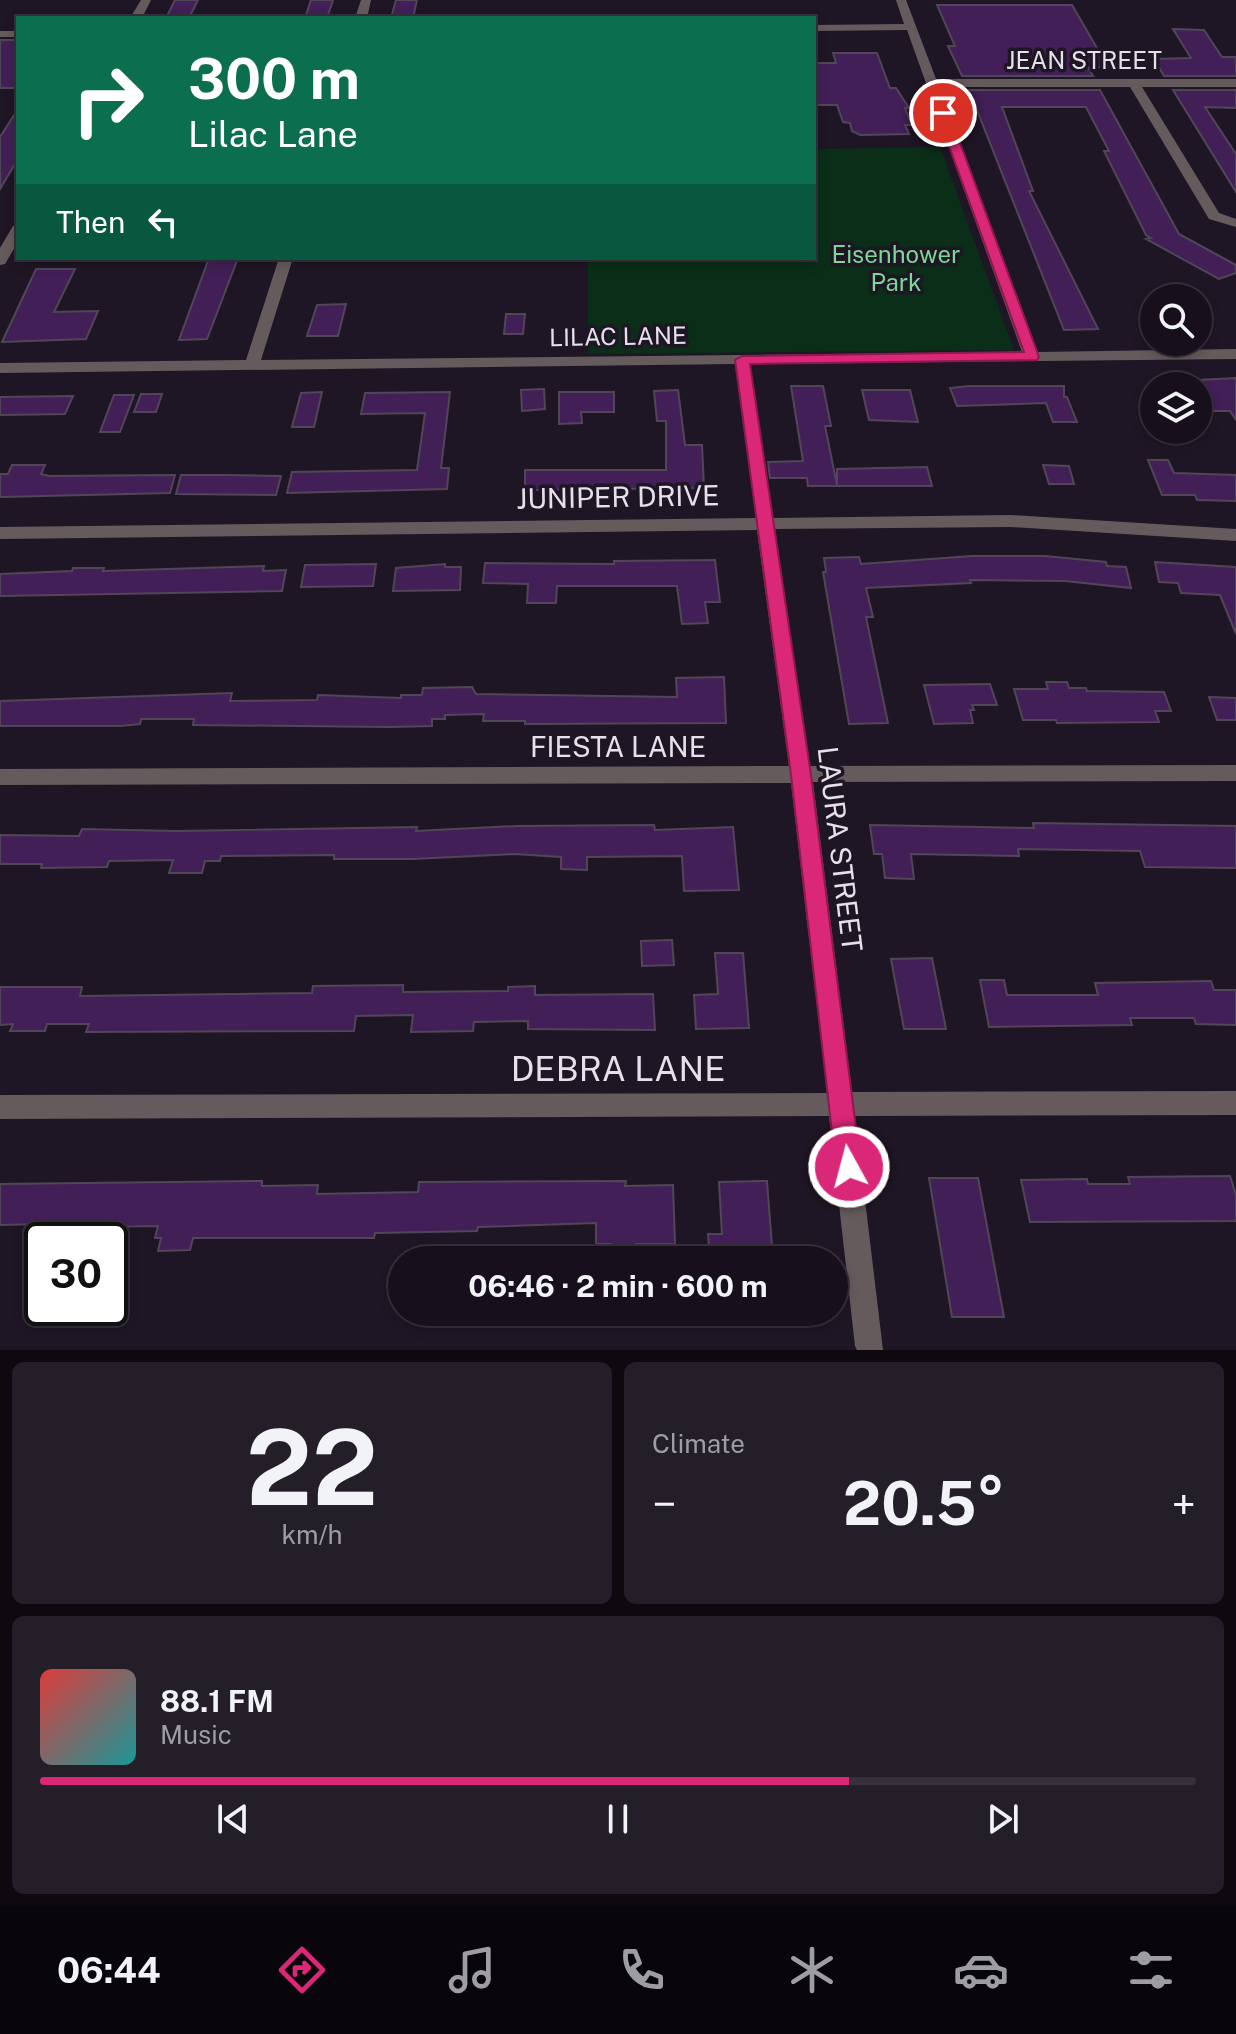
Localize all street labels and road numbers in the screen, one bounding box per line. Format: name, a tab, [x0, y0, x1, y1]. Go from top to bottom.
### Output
street label: JEAN STREET	[1006, 46, 1162, 74]
street label: LILAC LANE	[549, 321, 687, 351]
street label: JUNIPER DRIVE	[516, 478, 720, 515]
street label: FIESTA LANE	[530, 730, 706, 763]
street label: LAURA STREET	[812, 744, 869, 954]
street label: DEBRA LANE	[511, 1049, 725, 1089]

